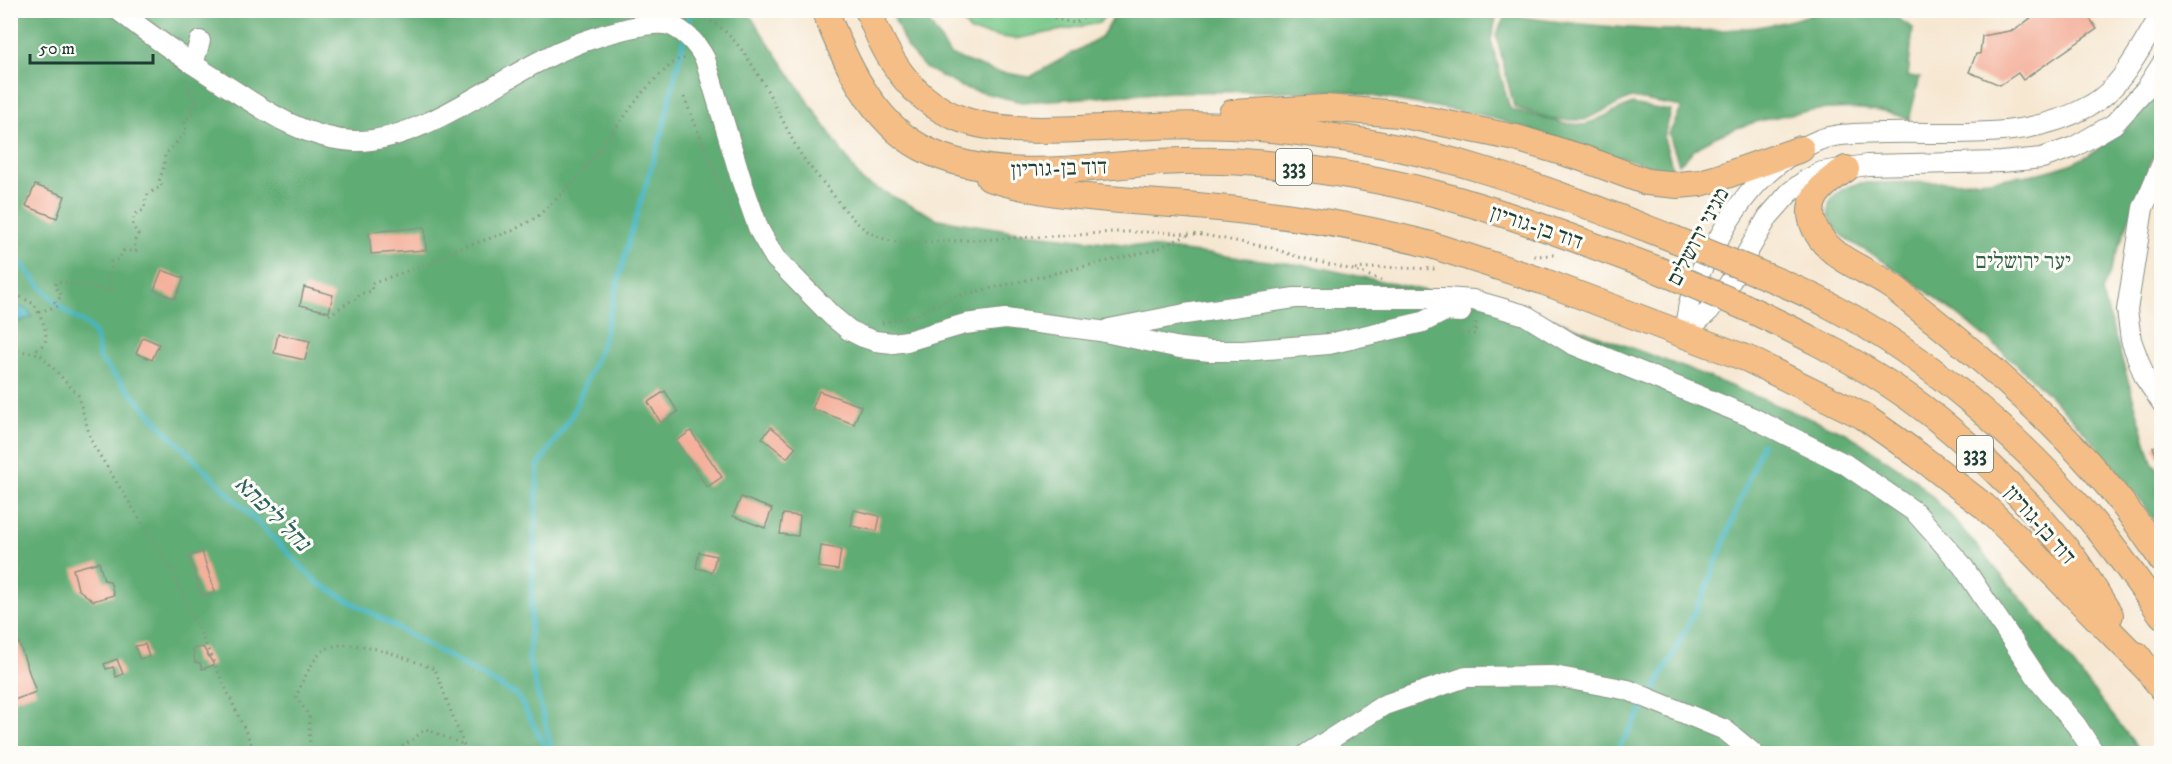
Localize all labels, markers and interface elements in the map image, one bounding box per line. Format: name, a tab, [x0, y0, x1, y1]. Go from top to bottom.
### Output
scale bar	[30, 27, 153, 65]
text: 50 m	[39, 38, 75, 60]
road number: 333	[1276, 149, 1312, 185]
street label: דוד בן-גוריון	[1011, 153, 1108, 184]
street label: מגיני ירושלים	[1661, 183, 1735, 291]
street label: דוד בן-גוריון	[1487, 199, 1586, 256]
park label: יער ירושלים	[1975, 248, 2071, 275]
road number: 333	[1957, 436, 1993, 472]
water label: נחל ליפתא	[228, 470, 318, 559]
street label: דוד בן-גוריון	[1998, 480, 2082, 570]

